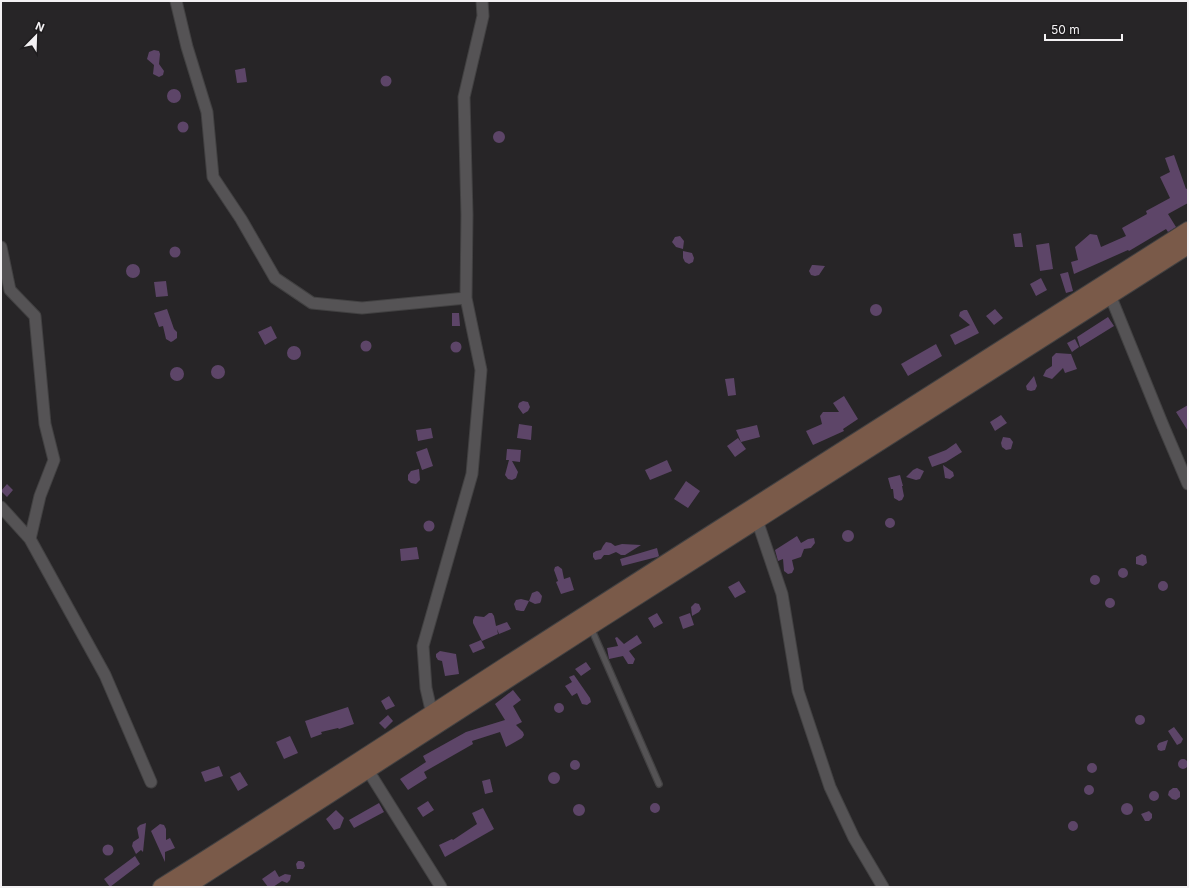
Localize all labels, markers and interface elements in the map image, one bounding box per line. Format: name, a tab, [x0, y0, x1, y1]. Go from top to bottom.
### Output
north arrow	[16, 16, 56, 56]
scale bar	[1045, 16, 1122, 42]
text: N	[33, 19, 47, 35]
text: 50 m	[1051, 22, 1080, 37]

